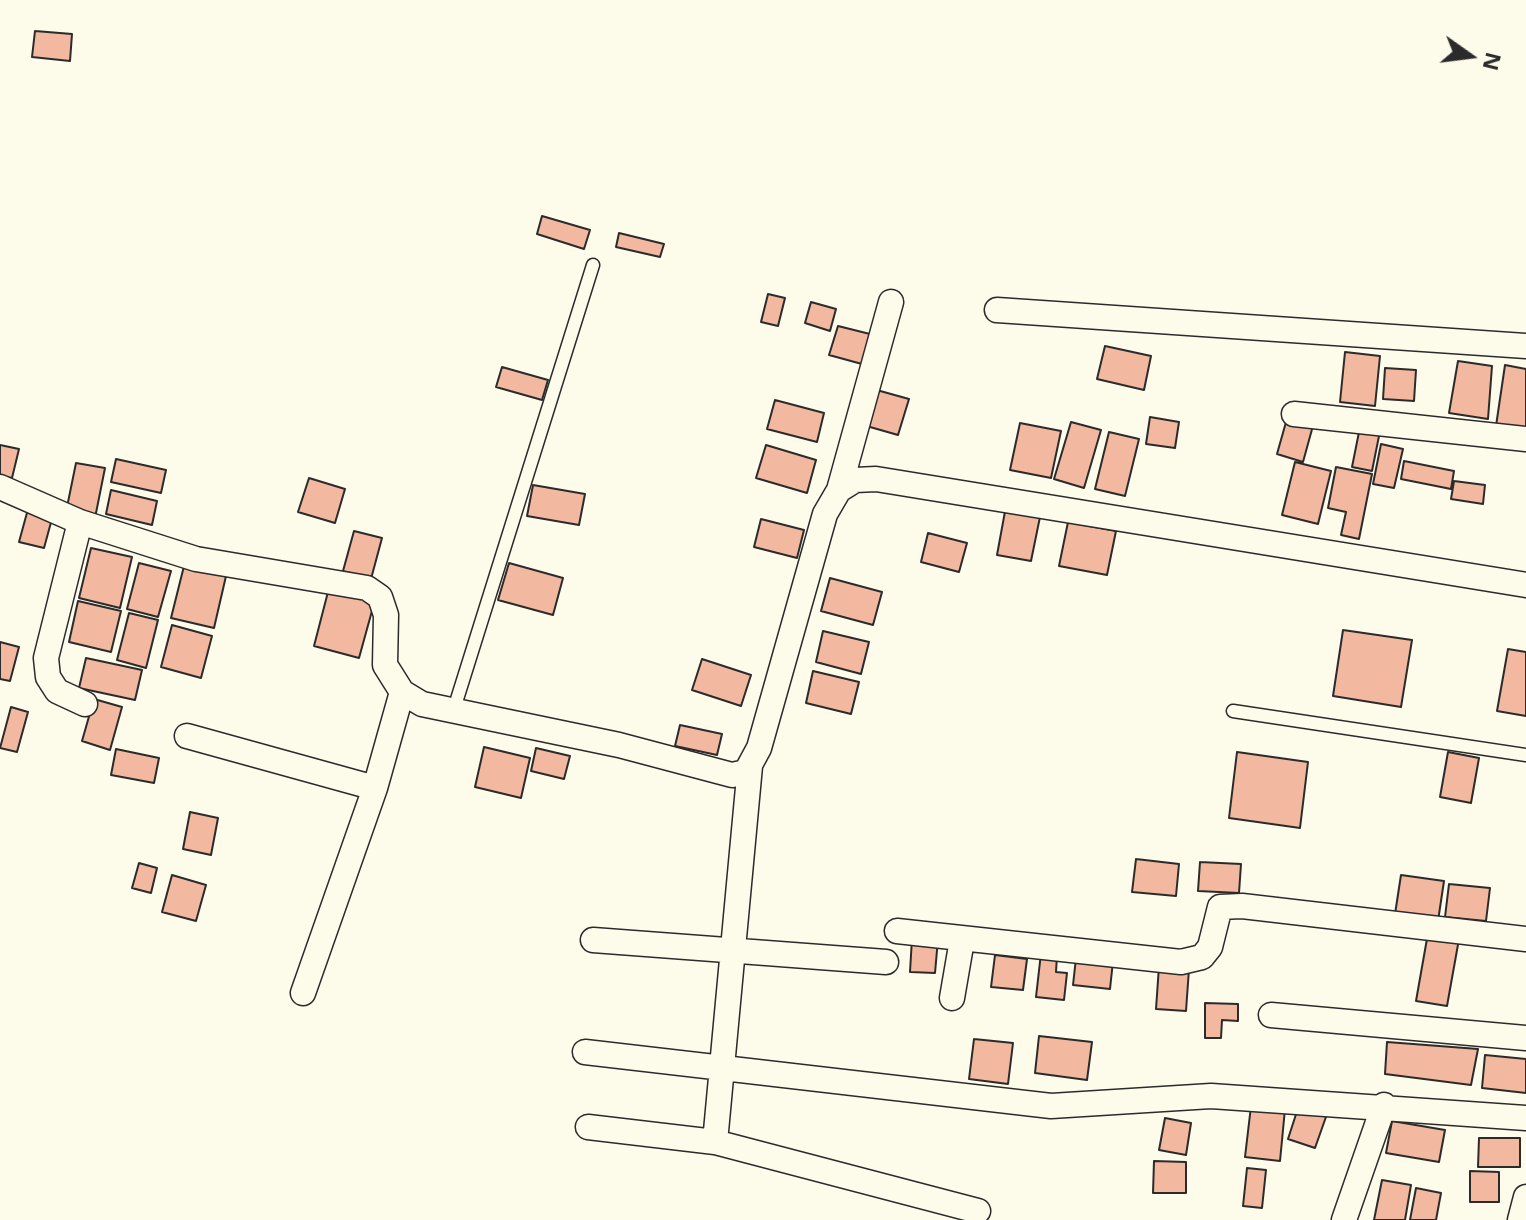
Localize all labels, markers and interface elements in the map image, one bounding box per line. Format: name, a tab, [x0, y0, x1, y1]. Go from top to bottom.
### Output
north arrow	[1430, 16, 1510, 96]
text: N	[1477, 49, 1510, 74]

